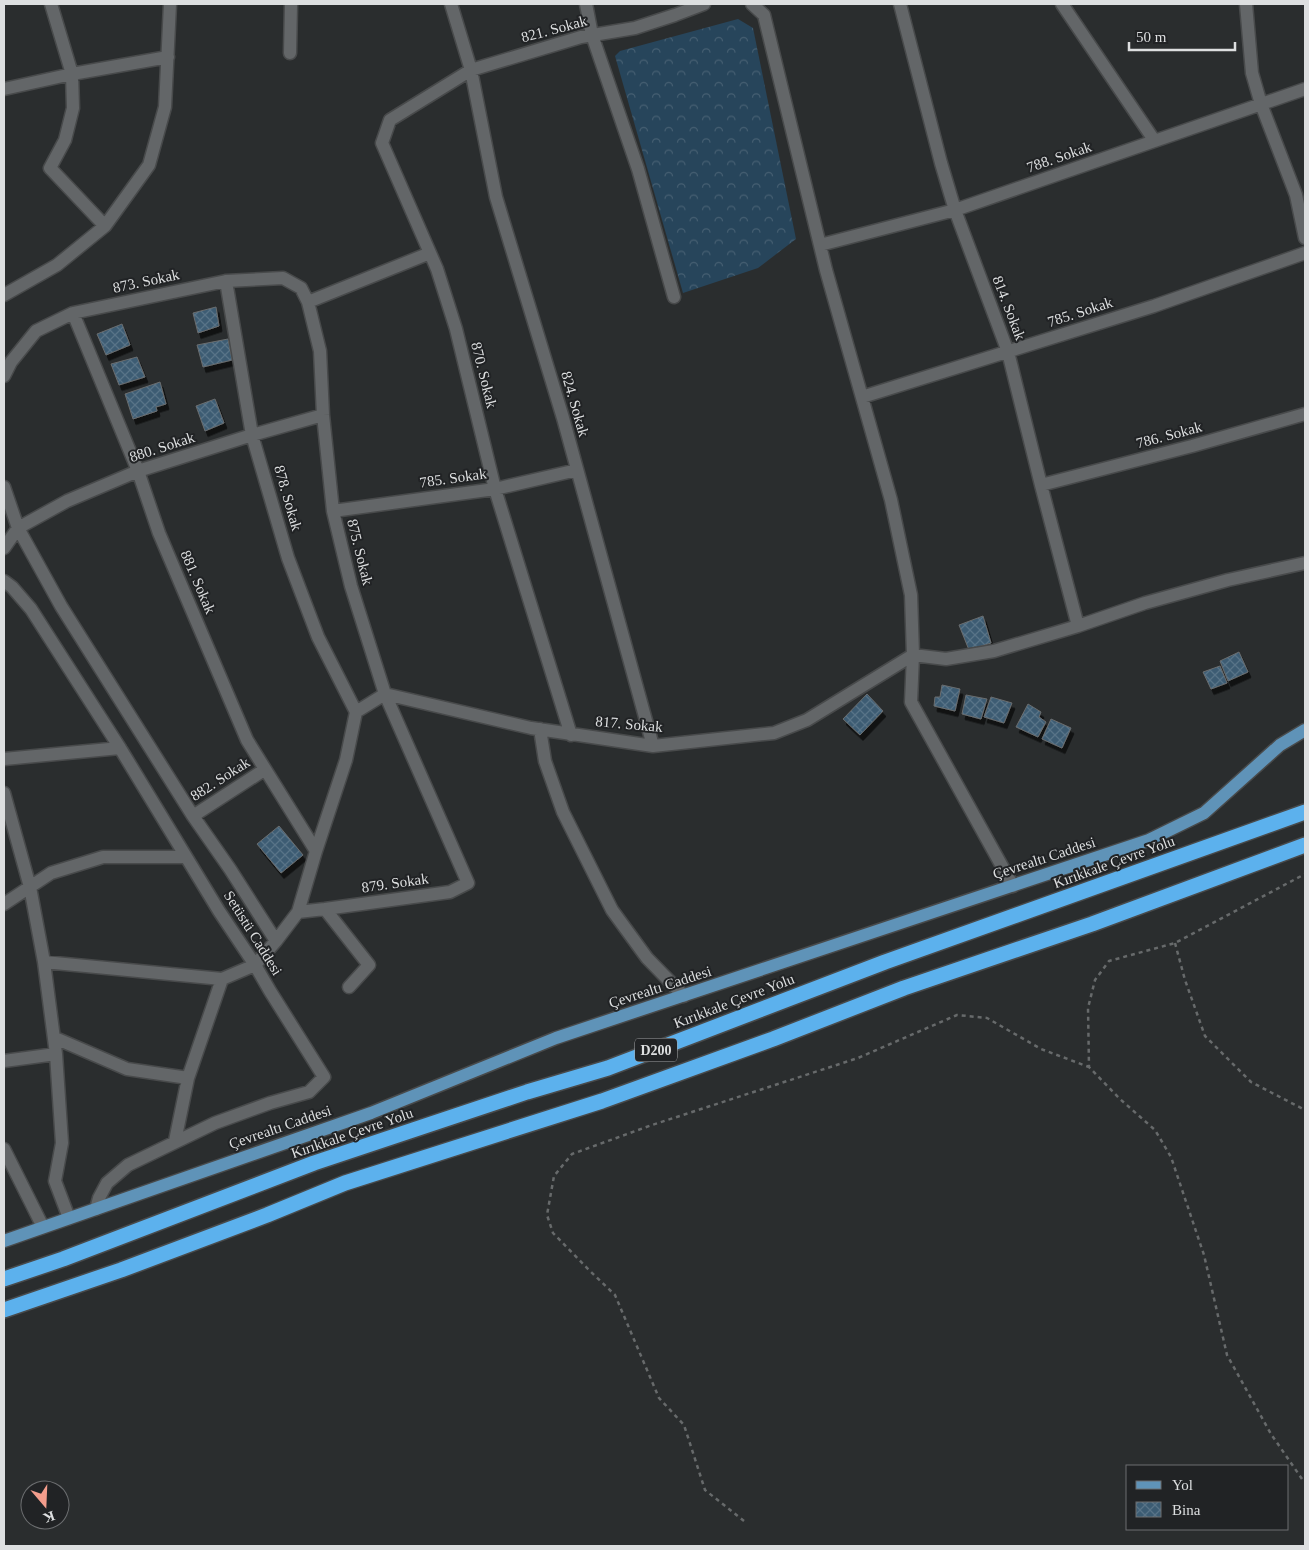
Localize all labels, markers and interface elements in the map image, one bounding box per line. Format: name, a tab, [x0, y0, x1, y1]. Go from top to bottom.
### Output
street label: 821. Sokak	[519, 12, 589, 45]
scale bar	[1129, 20, 1235, 52]
text: 50 m	[1136, 29, 1167, 45]
street label: 788. Sokak	[1024, 138, 1094, 176]
street label: 873. Sokak	[111, 266, 181, 296]
street label: 814. Sokak	[989, 274, 1029, 343]
street label: 785. Sokak	[1045, 294, 1115, 330]
street label: 870. Sokak	[468, 340, 500, 410]
street label: 824. Sokak	[558, 369, 592, 439]
street label: 786. Sokak	[1134, 418, 1204, 451]
street label: 880. Sokak	[127, 429, 197, 465]
street label: 878. Sokak	[271, 463, 305, 533]
street label: 785. Sokak	[418, 465, 488, 491]
street label: 875. Sokak	[344, 517, 376, 587]
street label: 881. Sokak	[177, 548, 219, 617]
street label: 817. Sokak	[595, 713, 664, 735]
street label: 882. Sokak	[187, 754, 253, 804]
street label: Kırıkkale Çevre Yolu	[1051, 832, 1177, 891]
street label: Çevrealtı Caddesi	[991, 834, 1097, 882]
street label: 879. Sokak	[360, 870, 430, 896]
street label: Setüstü Caddesi	[221, 888, 285, 978]
street label: Çevrealtı Caddesi	[607, 963, 713, 1011]
street label: Kırıkkale Çevre Yolu	[671, 970, 797, 1031]
road number: D200	[635, 1038, 677, 1062]
street label: Çevrealtı Caddesi	[227, 1102, 333, 1152]
street label: Kırıkkale Çevre Yolu	[289, 1104, 416, 1161]
legend	[1126, 1465, 1289, 1530]
text: Yol	[1172, 1477, 1193, 1493]
north arrow	[20, 1480, 70, 1530]
text: Bina	[1172, 1502, 1201, 1518]
text: K	[41, 1508, 57, 1526]

